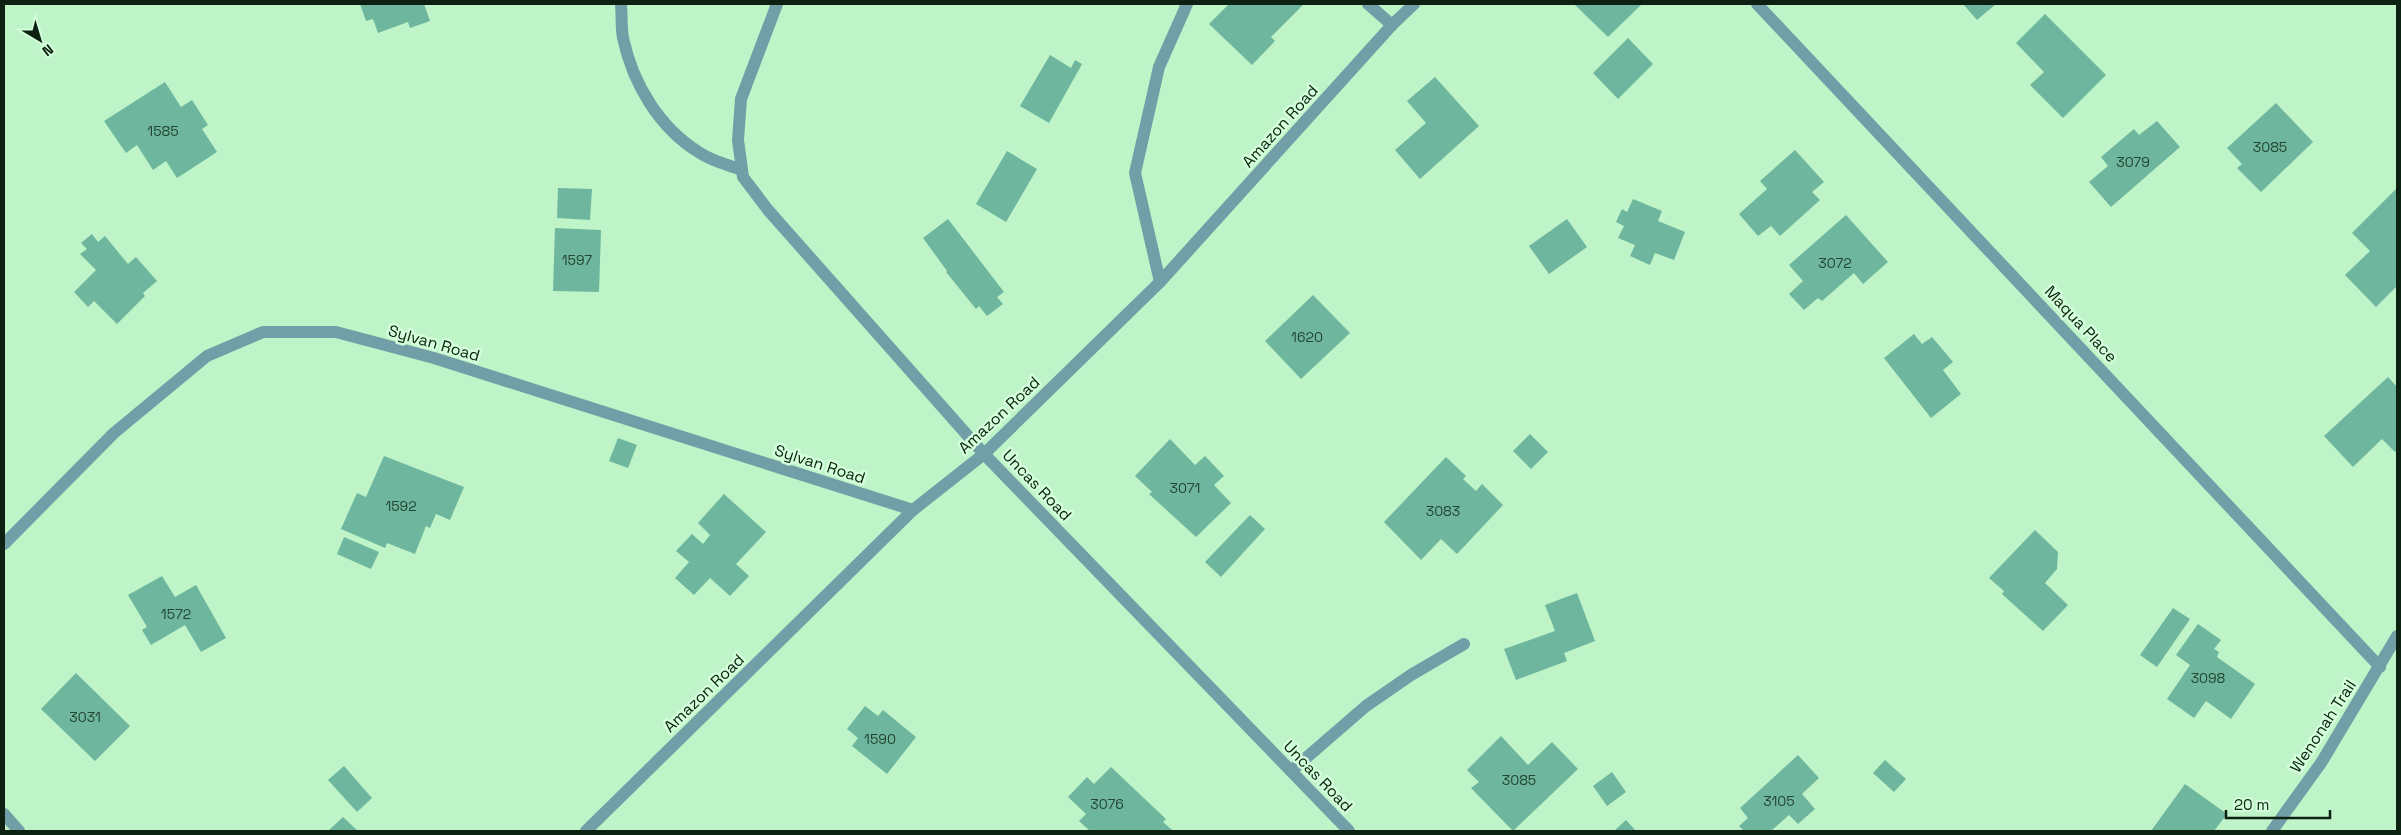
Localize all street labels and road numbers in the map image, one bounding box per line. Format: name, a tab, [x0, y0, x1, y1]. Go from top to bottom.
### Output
street label: Amazon Road	[1237, 80, 1323, 172]
street label: Maqua Place	[2040, 281, 2122, 367]
street label: Sylvan Road	[386, 320, 482, 366]
street label: Amazon Road	[954, 372, 1044, 458]
street label: Sylvan Road	[772, 439, 868, 489]
street label: Uncas Road	[998, 445, 1076, 525]
street label: Amazon Road	[659, 649, 749, 737]
street label: Wenonah Trail	[2285, 676, 2361, 776]
street label: Uncas Road	[1279, 736, 1357, 816]

